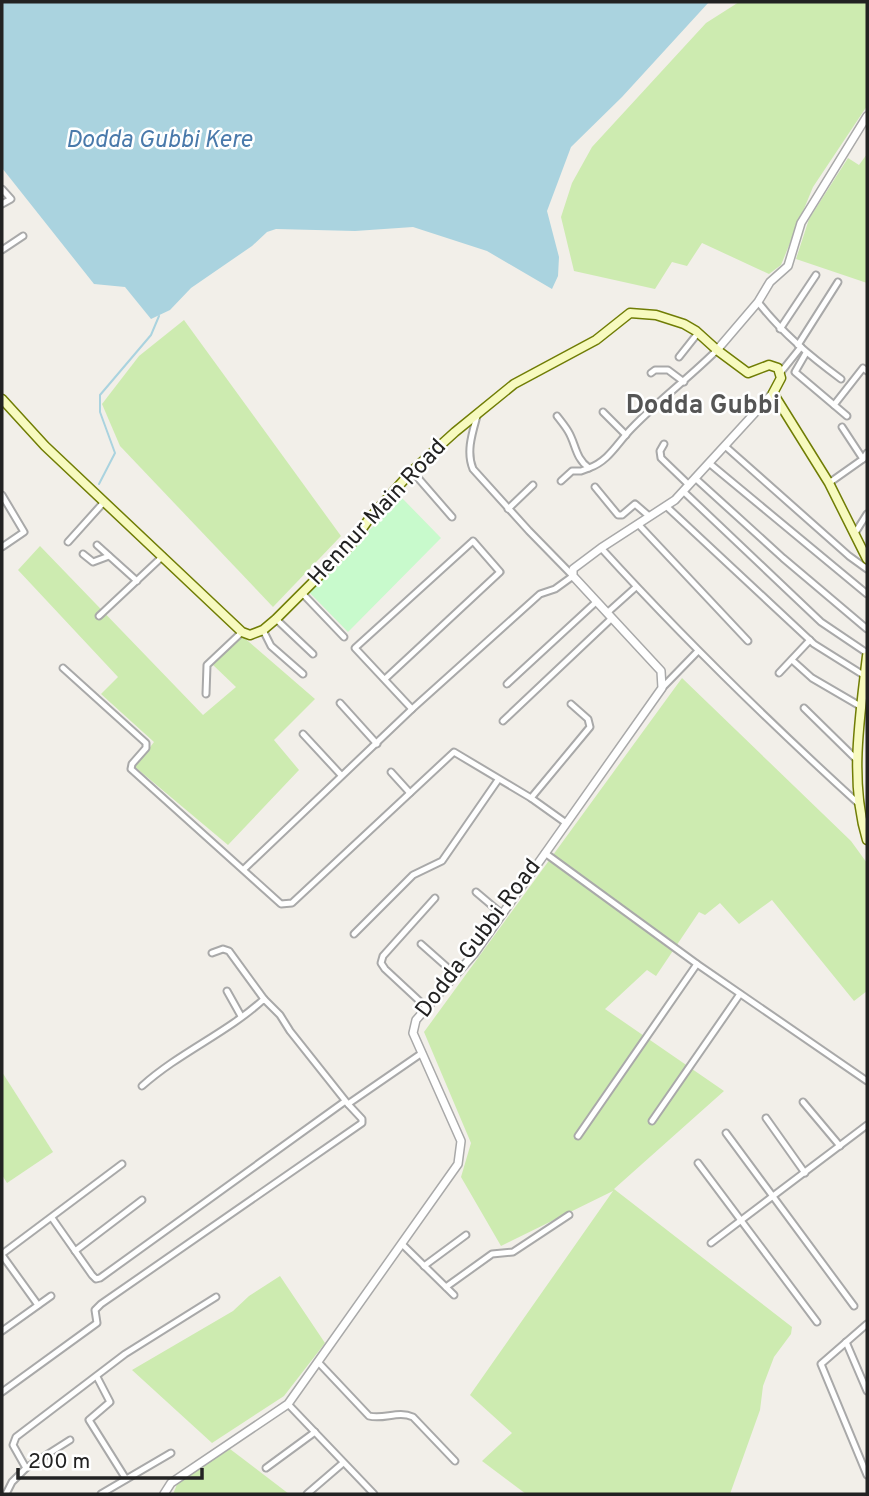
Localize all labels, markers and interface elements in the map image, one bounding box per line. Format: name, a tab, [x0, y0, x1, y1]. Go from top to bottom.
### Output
water label: Dodda Gubbi Kere	[66, 126, 253, 156]
district label: Dodda Gubbi	[626, 390, 780, 423]
street label: Hennur Main Road	[303, 434, 453, 592]
street label: Dodda Gubbi Road	[410, 854, 548, 1024]
scale bar	[18, 1436, 201, 1480]
text: 200 m	[28, 1449, 90, 1476]

